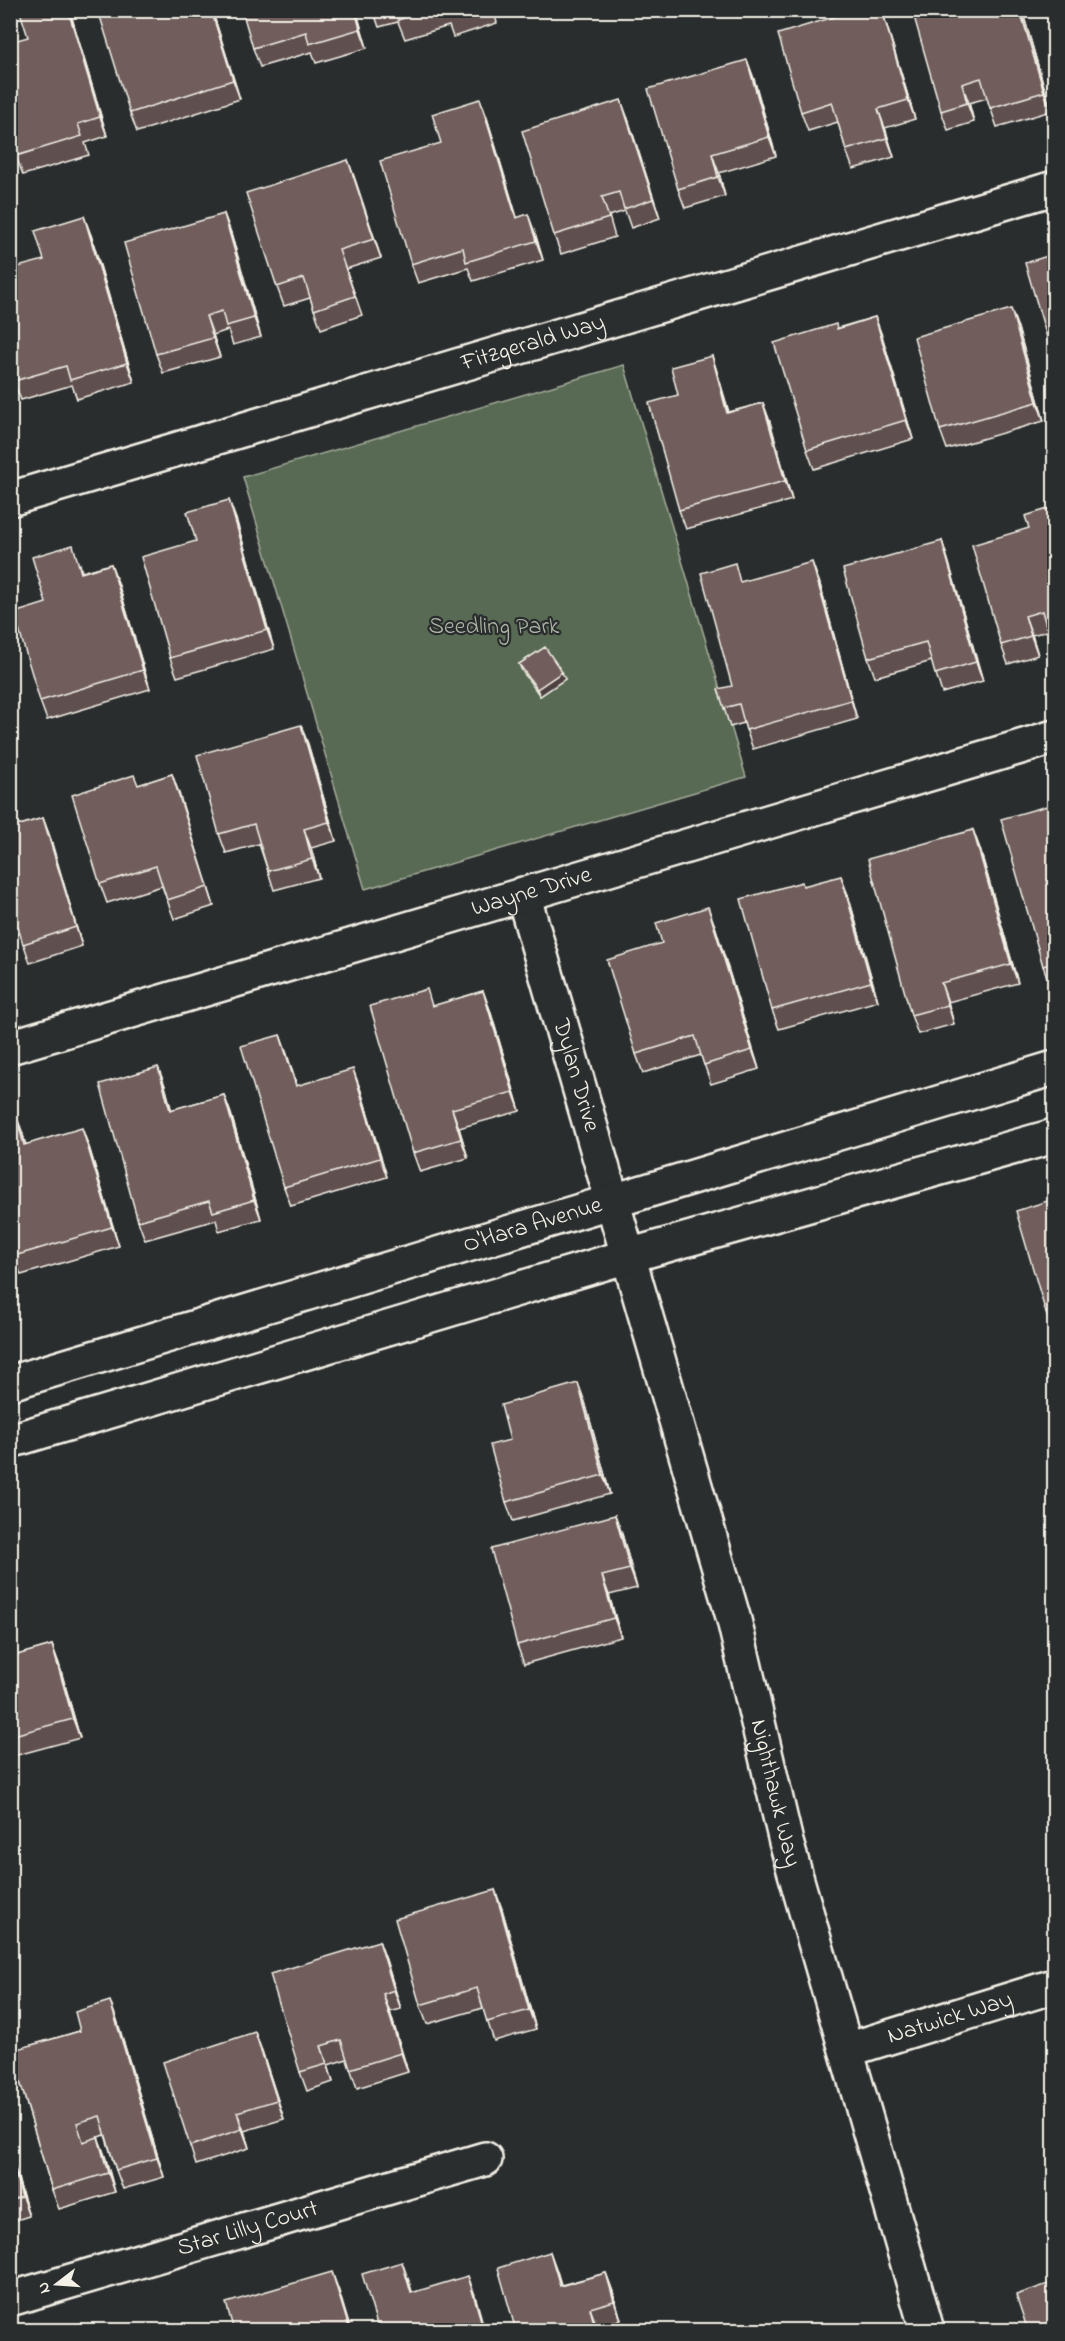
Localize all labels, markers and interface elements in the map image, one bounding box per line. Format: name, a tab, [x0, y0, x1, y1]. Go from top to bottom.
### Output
street label: Fitzgerald Way	[456, 305, 610, 381]
park label: Seedling Park	[429, 610, 560, 645]
street label: Wayne Drive	[467, 858, 596, 927]
street label: Dylan Drive	[542, 1014, 609, 1136]
street label: O'Hara Avenue	[459, 1188, 607, 1263]
street label: Nighthawk Way	[740, 1716, 810, 1872]
street label: Natwick Way	[883, 1982, 1017, 2054]
street label: Star Lilly Court	[173, 2192, 323, 2266]
north arrow	[27, 2254, 87, 2314]
text: N	[31, 2279, 58, 2296]

